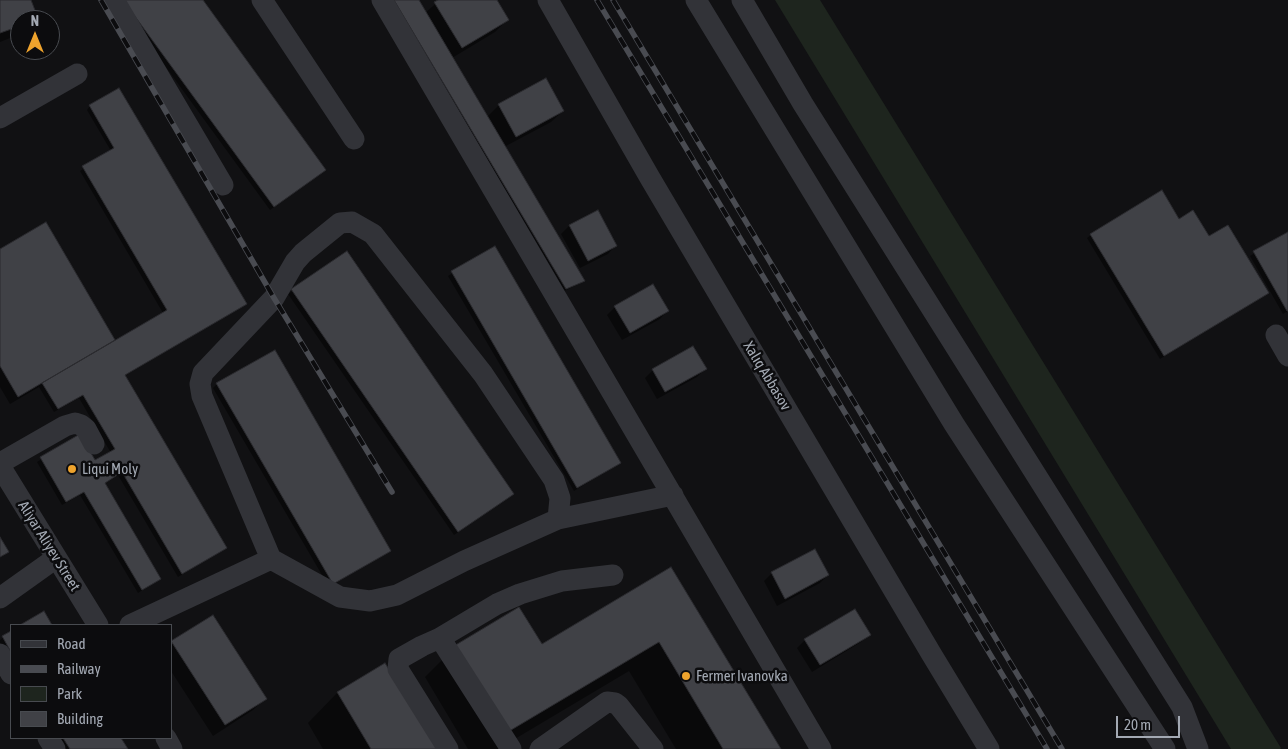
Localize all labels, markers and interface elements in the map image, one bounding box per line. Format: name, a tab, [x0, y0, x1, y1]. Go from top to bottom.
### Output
north arrow	[10, 10, 60, 60]
text: N	[31, 13, 39, 29]
street label: Xalıq Abbasov	[739, 338, 795, 414]
place label: Liqui Moly	[82, 460, 138, 478]
marker: Liqui Moly	[66, 463, 78, 475]
street label: Aliyar Aliyev Street	[14, 498, 84, 594]
legend	[10, 624, 172, 739]
text: Road	[57, 635, 86, 652]
text: Railway	[57, 660, 101, 677]
place label: Fermer Ivanovka	[696, 667, 788, 685]
marker: Fermer Ivanovka	[680, 670, 692, 682]
text: Park	[57, 685, 82, 702]
scale bar	[1118, 706, 1182, 738]
text: Building	[57, 710, 103, 727]
text: 20 m	[1124, 716, 1151, 733]

